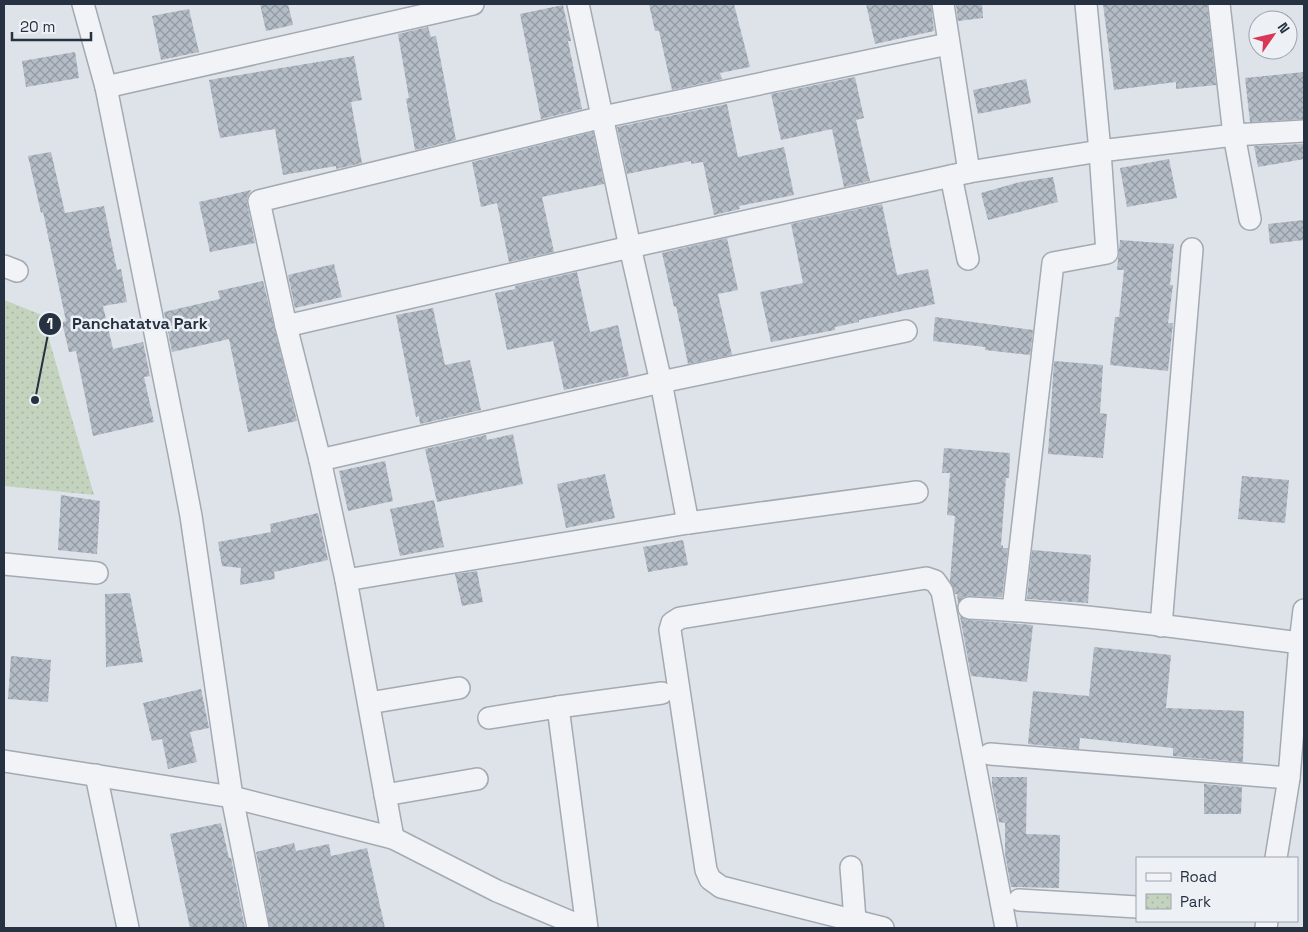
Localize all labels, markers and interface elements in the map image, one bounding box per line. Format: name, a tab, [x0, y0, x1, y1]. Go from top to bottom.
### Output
scale bar	[12, 10, 91, 42]
north arrow	[1248, 10, 1298, 60]
text: 20 m	[20, 17, 55, 36]
text: N	[1274, 19, 1294, 37]
callout: Panchatatva Park	[37, 308, 218, 339]
text: Panchatatva Park	[72, 313, 208, 334]
text: 1	[47, 314, 53, 333]
legend	[1136, 857, 1298, 922]
text: Road	[1180, 867, 1217, 886]
text: Park	[1180, 892, 1211, 911]

